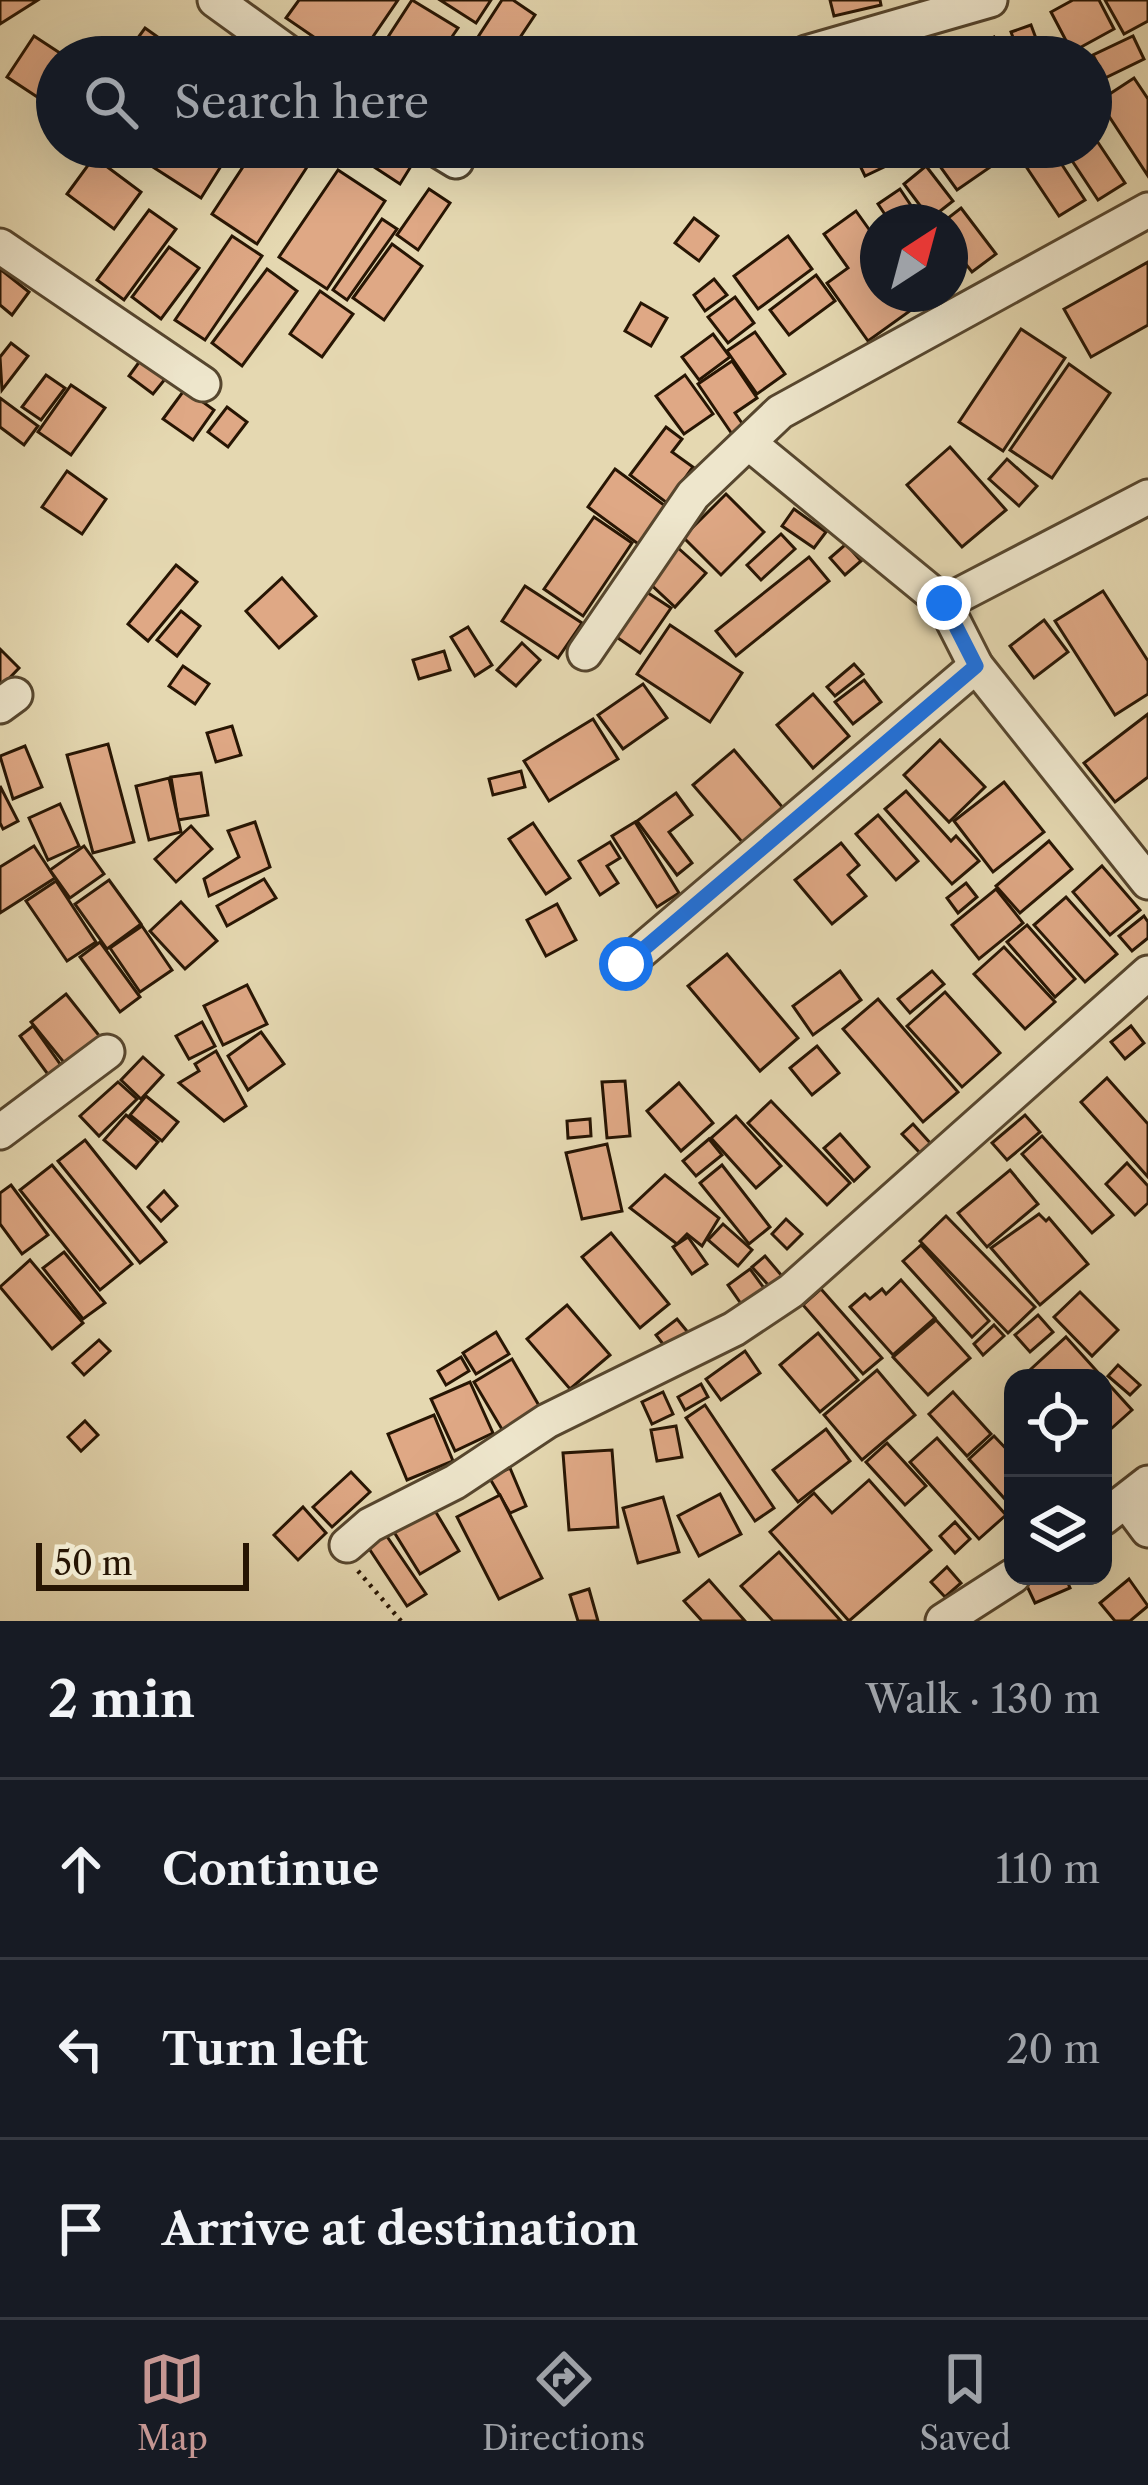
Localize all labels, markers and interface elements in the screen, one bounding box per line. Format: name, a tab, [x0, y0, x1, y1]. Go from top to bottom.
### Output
search box	[36, 36, 1112, 168]
icon: search	[78, 69, 144, 135]
text: Search here	[174, 74, 429, 130]
north arrow	[860, 204, 968, 312]
route end	[917, 576, 971, 630]
route start	[599, 937, 653, 991]
map controls	[1004, 1369, 1112, 1585]
button: locate	[1004, 1369, 1112, 1477]
button: layers	[1004, 1477, 1112, 1585]
scale bar	[36, 1537, 249, 1590]
text: 50 m	[54, 1543, 132, 1584]
text: 2 min	[48, 1668, 195, 1730]
text: Walk · 130 m	[866, 1675, 1100, 1723]
icon: ahead	[48, 1836, 114, 1902]
text: Continue	[162, 1841, 379, 1897]
text: 110 m	[996, 1845, 1100, 1893]
icon: left	[48, 2016, 114, 2082]
text: Turn left	[162, 2021, 368, 2077]
text: 20 m	[1006, 2025, 1100, 2073]
icon: arrive	[48, 2196, 114, 2262]
text: Arrive at destination	[162, 2201, 639, 2257]
tab: Map	[137, 2346, 208, 2459]
tab: Directions	[482, 2346, 645, 2459]
tab: Saved	[919, 2346, 1011, 2459]

